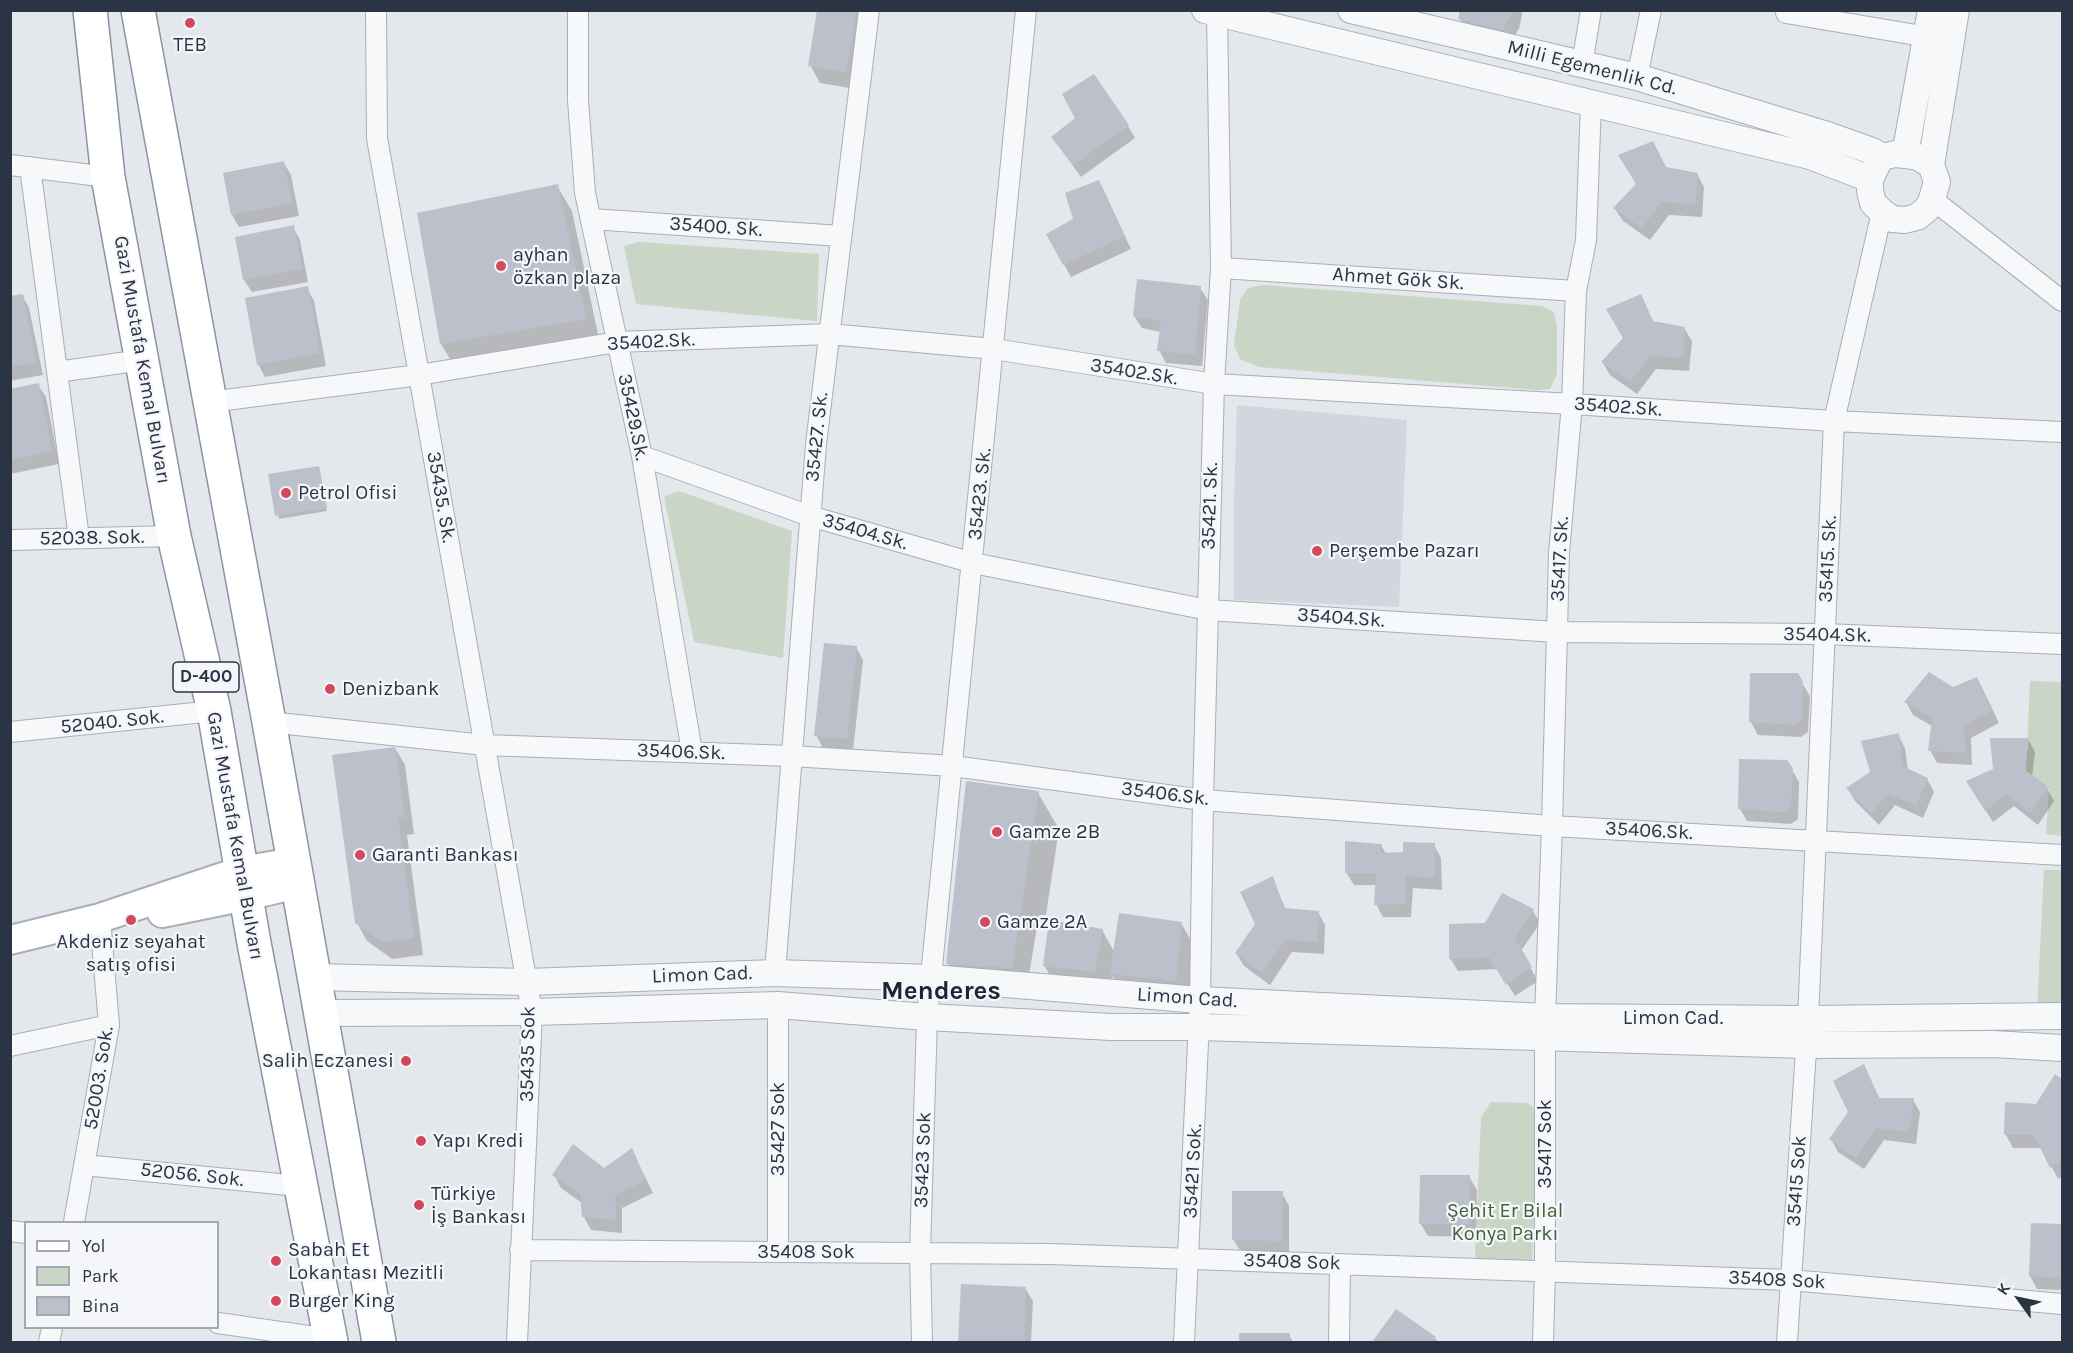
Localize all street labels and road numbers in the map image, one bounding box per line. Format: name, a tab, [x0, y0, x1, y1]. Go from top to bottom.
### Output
street label: Milli Egemenlik Cd.	[1505, 35, 1679, 101]
street label: 35400. Sk.	[669, 212, 763, 242]
street label: Gazi Mustafa Kemal Bulvarı	[108, 234, 176, 486]
street label: Ahmet Gök Sk.	[1332, 262, 1464, 296]
street label: 35402.Sk.	[606, 328, 696, 356]
street label: 35402.Sk.	[1089, 353, 1179, 391]
street label: 35429.Sk.	[612, 371, 654, 463]
street label: 35427. Sk.	[800, 391, 834, 483]
street label: 35402.Sk.	[1573, 392, 1663, 422]
street label: 35423. Sk.	[963, 447, 997, 541]
street label: 35435. Sk.	[421, 449, 461, 545]
street label: 35421. Sk.	[1196, 462, 1224, 550]
street label: 35404.Sk.	[819, 508, 911, 556]
street label: 35415. Sk.	[1814, 515, 1842, 603]
street label: 35417. Sk.	[1546, 516, 1574, 602]
street label: 52038. Sok.	[39, 525, 145, 551]
street label: 35404.Sk.	[1296, 603, 1386, 633]
street label: 35404.Sk.	[1783, 622, 1871, 648]
road number: D-400	[173, 662, 239, 692]
street label: 52040. Sok.	[59, 705, 165, 739]
street label: Gazi Mustafa Kemal Bulvarı	[201, 710, 269, 962]
street label: 35406.Sk.	[637, 738, 725, 766]
street label: 35406.Sk.	[1120, 777, 1210, 811]
street label: 35406.Sk.	[1604, 817, 1694, 845]
street label: Limon Cad.	[651, 961, 753, 989]
street label: Limon Cad.	[1136, 983, 1238, 1013]
street label: 35435 Sok	[515, 1006, 541, 1102]
street label: Limon Cad.	[1623, 1006, 1723, 1030]
street label: 52003. Sok.	[79, 1024, 119, 1132]
street label: 35427 Sok	[766, 1082, 790, 1176]
street label: 35417 Sok	[1533, 1099, 1557, 1189]
street label: 35423 Sok	[909, 1111, 937, 1209]
street label: 35421 Sok.	[1179, 1123, 1207, 1219]
street label: 35415 Sok	[1782, 1135, 1812, 1227]
street label: 52056. Sok.	[139, 1158, 245, 1192]
street label: 35408 Sok	[757, 1240, 855, 1264]
street label: 35408 Sok	[1243, 1248, 1341, 1276]
street label: 35408 Sok	[1728, 1265, 1826, 1295]

